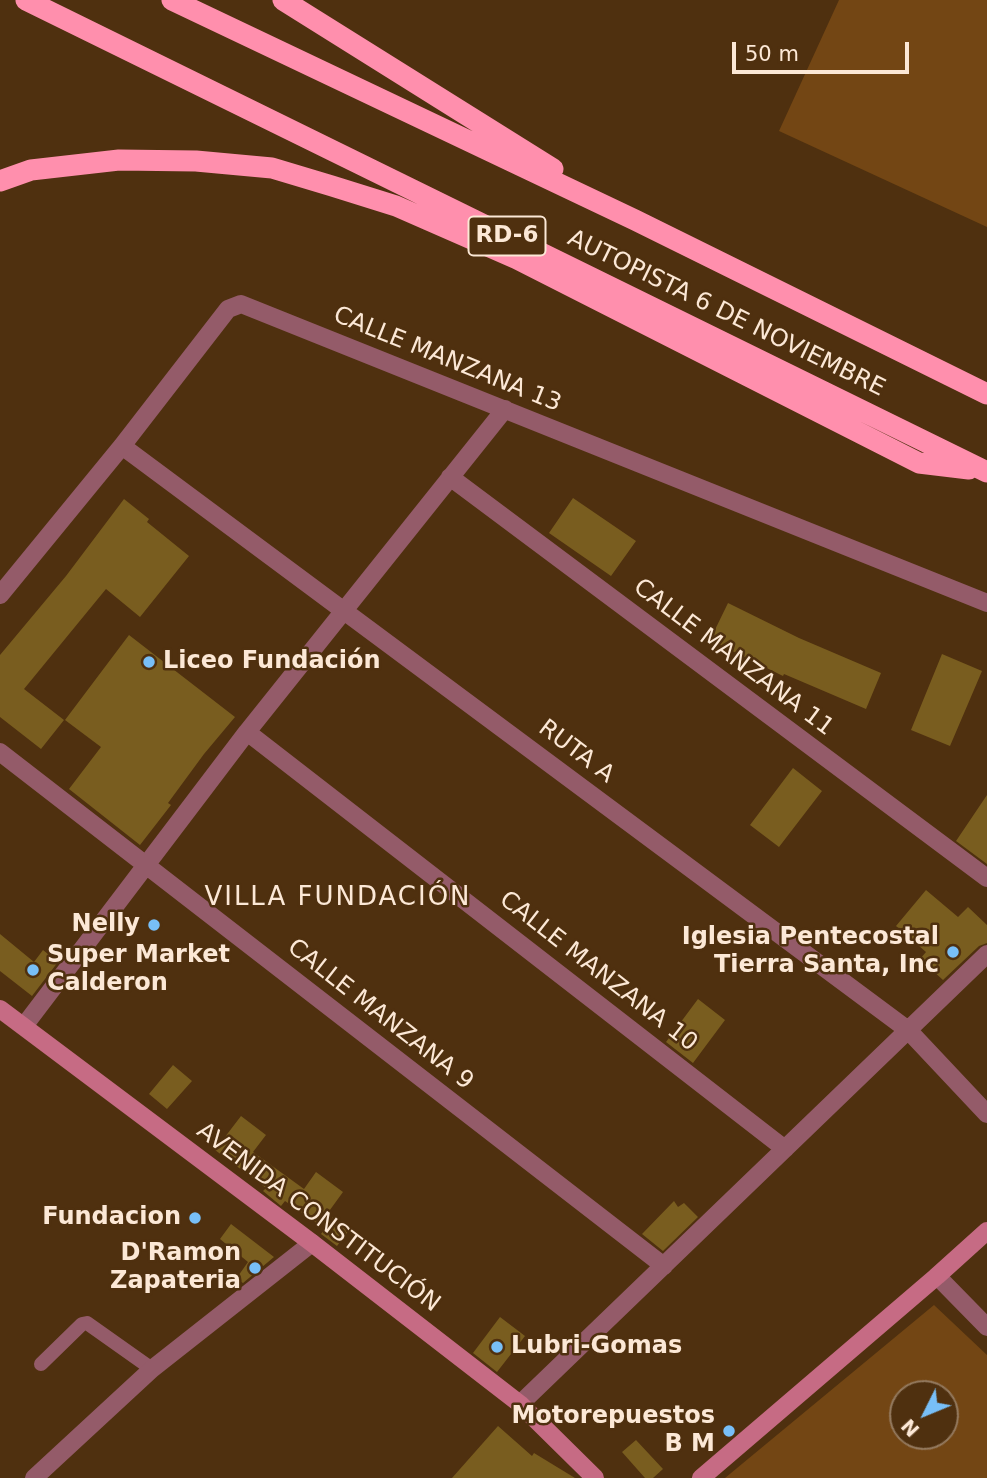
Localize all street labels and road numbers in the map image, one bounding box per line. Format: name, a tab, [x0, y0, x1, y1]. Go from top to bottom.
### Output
road number: RD-6	[468, 216, 546, 256]
street label: AUTOPISTA 6 DE NOVIEMBRE	[563, 224, 889, 404]
street label: CALLE MANZANA 13	[329, 301, 565, 419]
street label: CALLE MANZANA 11	[627, 573, 839, 743]
street label: RUTA A	[532, 714, 620, 790]
street label: CALLE MANZANA 10	[493, 886, 703, 1058]
street label: CALLE MANZANA 9	[281, 933, 479, 1097]
street label: AVENIDA CONSTITUCIÓN	[191, 1117, 445, 1319]

